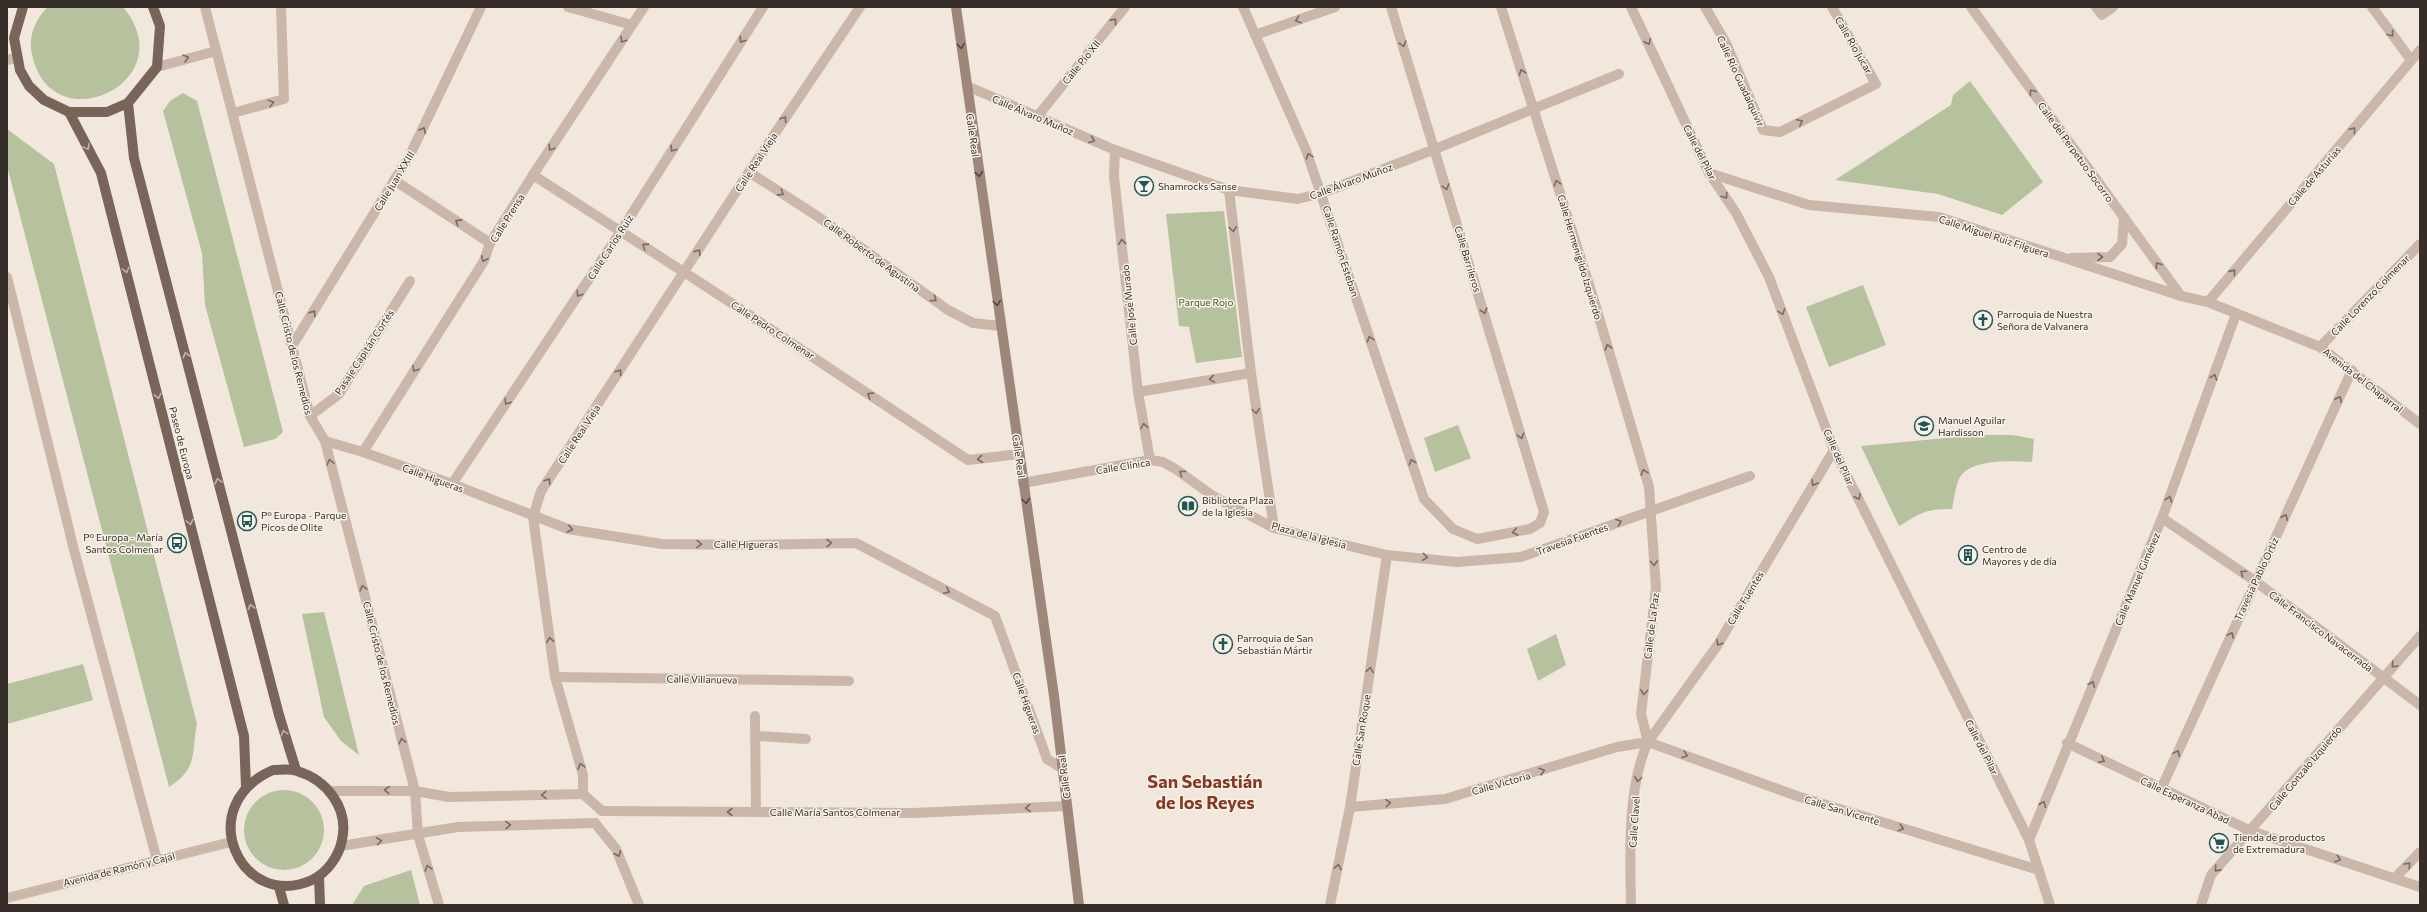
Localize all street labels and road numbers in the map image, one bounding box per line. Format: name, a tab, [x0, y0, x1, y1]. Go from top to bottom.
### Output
street label: Calle Río Júcar	[1833, 14, 1875, 76]
street label: Calle Río Guadalquivir	[1715, 34, 1767, 128]
street label: Calle Pío XII	[1060, 37, 1102, 87]
street label: Calle Álvaro Muñoz	[990, 92, 1076, 138]
street label: Calle del Perpetuo Socorro	[2036, 100, 2116, 204]
street label: Calle Real	[964, 112, 982, 158]
street label: Calle del Pilar	[1681, 122, 1719, 182]
street label: Calle Real Vieja	[732, 130, 780, 194]
street label: Calle de Asturias	[2285, 144, 2343, 208]
street label: Calle Juan XXIII	[371, 149, 417, 213]
street label: Calle Álvaro Muñoz	[1308, 160, 1394, 202]
street label: Calle Prensa	[487, 191, 527, 245]
street label: Calle Hermenigildo Izquierdo	[1555, 193, 1605, 321]
street label: Calle Ramón Esteban	[1321, 204, 1361, 298]
street label: Calle Carlos Ruiz	[585, 212, 635, 282]
street label: Calle Miguel Ruiz Filguera	[1937, 212, 2051, 260]
street label: Calle Roberto de Agustina	[821, 216, 923, 294]
street label: Calle Barrileros	[1452, 224, 1484, 294]
street label: Calle Lorenzo Colmenar	[2328, 252, 2412, 338]
street label: Calle José Murado	[1119, 264, 1139, 346]
street label: Calle Cristo de los Remedios	[273, 290, 315, 416]
street label: Calle Pedro Colmenar	[729, 298, 817, 362]
street label: Pasaje Capitán Cortés	[332, 307, 396, 397]
street label: Avenida del Chaparral	[2321, 345, 2405, 415]
street label: Calle Real Vieja	[555, 402, 603, 466]
street label: Paseo de Europa	[167, 405, 197, 481]
street label: Calle del Pilar	[1821, 427, 1857, 487]
street label: Calle Real	[1010, 433, 1028, 479]
street label: Calle Clínica	[1095, 456, 1151, 476]
street label: Calle Higueras	[401, 461, 466, 495]
street label: Plaza de la Iglesia	[1270, 519, 1348, 551]
street label: Travesía Fuentes	[1535, 520, 1610, 557]
street label: Calle Manuel Giménez	[2112, 531, 2162, 627]
street label: Travesía Pablo Ortiz	[2231, 535, 2281, 623]
street label: Calle Higueras	[714, 538, 779, 550]
street label: Calle Fuentes	[1724, 569, 1766, 627]
street label: Calle Francisco Navacerrada	[2267, 588, 2375, 674]
street label: Calle de La Paz	[1641, 592, 1661, 660]
street label: Calle Cristo de los Remedios	[361, 600, 403, 726]
street label: Calle Higueras	[1010, 671, 1044, 736]
street label: Calle Villanueva	[666, 672, 738, 686]
street label: Calle San Roque	[1349, 693, 1373, 767]
street label: Calle del Pilar	[1963, 717, 2001, 777]
street label: Calle Gonzalo Izquierdo	[2266, 723, 2344, 813]
street label: Calle Real	[1055, 755, 1073, 799]
street label: Calle Victoria	[1470, 769, 1532, 797]
street label: Calle Esperanza Abad	[2139, 774, 2232, 826]
street label: Calle San Vicente	[1803, 793, 1881, 827]
street label: Calle Clavel	[1626, 796, 1642, 848]
street label: Calle María Santos Colmenar	[770, 806, 900, 818]
street label: Avenida de Ramón y Cajal	[62, 849, 176, 889]

